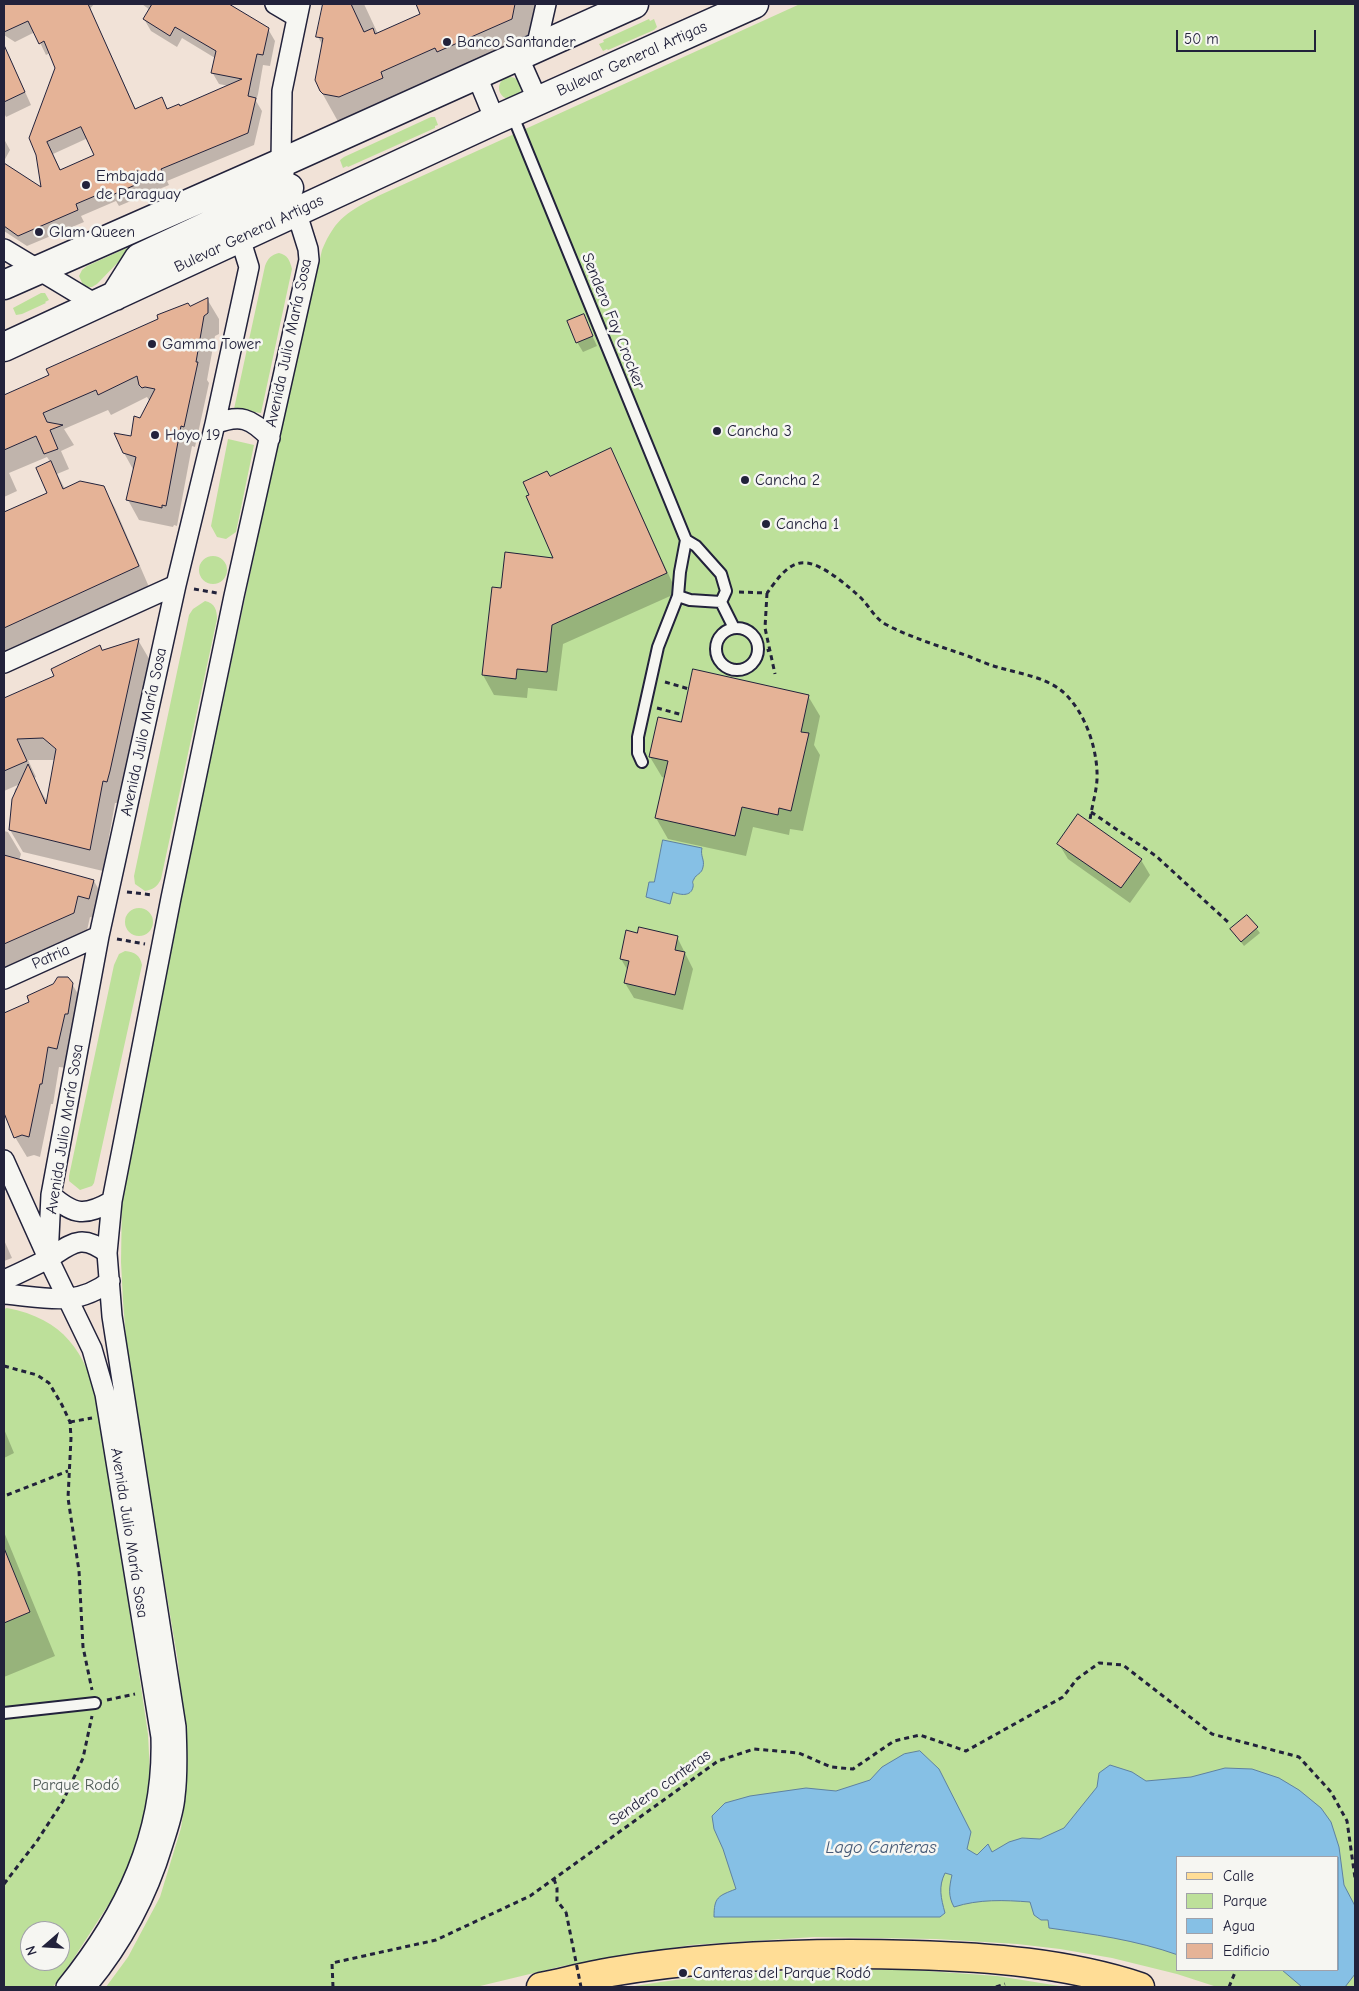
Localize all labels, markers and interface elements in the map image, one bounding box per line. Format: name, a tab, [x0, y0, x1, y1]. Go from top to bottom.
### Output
street label: Bulevar General Artigas	[554, 17, 710, 101]
scale bar	[1179, 20, 1319, 52]
text: 50 m	[1184, 30, 1219, 48]
place label: Banco Santander	[457, 32, 576, 52]
marker: Banco Santander	[441, 36, 453, 48]
place label: Embajada de Paraguay	[96, 166, 181, 204]
marker: Embajada de Paraguay	[80, 179, 92, 191]
street label: Bulevar General Artigas	[171, 191, 327, 277]
place label: Glam Queen	[49, 222, 135, 242]
marker: Glam Queen	[33, 226, 45, 238]
street label: Sendero Fay Crocker	[577, 250, 649, 392]
street label: Avenida Julio María Sosa	[262, 257, 316, 429]
place label: Gamma Tower	[162, 334, 261, 354]
marker: Gamma Tower	[146, 338, 158, 350]
place label: Cancha 3	[727, 421, 792, 441]
place label: Hoyo 19	[165, 425, 221, 445]
marker: Cancha 3	[711, 425, 723, 437]
marker: Hoyo 19	[149, 429, 161, 441]
place label: Cancha 2	[755, 470, 820, 490]
marker: Cancha 2	[739, 474, 751, 486]
place label: Cancha 1	[776, 514, 839, 534]
marker: Cancha 1	[760, 518, 772, 530]
street label: Avenida Julio María Sosa	[117, 646, 171, 818]
street label: Patria	[29, 940, 73, 974]
street label: Avenida Julio María Sosa	[42, 1043, 88, 1215]
street label: Avenida Julio María Sosa	[106, 1447, 152, 1619]
street label: Sendero canteras	[605, 1746, 715, 1830]
park label: Parque Rodó	[32, 1775, 120, 1795]
water label: Lago Canteras	[826, 1837, 936, 1859]
legend	[1176, 1856, 1339, 1971]
text: Calle	[1223, 1867, 1254, 1885]
text: Parque	[1223, 1892, 1267, 1910]
text: Agua	[1223, 1917, 1255, 1935]
north arrow	[20, 1921, 70, 1971]
text: Edificio	[1223, 1942, 1270, 1960]
text: N	[22, 1944, 41, 1958]
place label: Canteras del Parque Rodó	[693, 1963, 871, 1983]
marker: Canteras del Parque Rodó	[677, 1967, 689, 1979]

